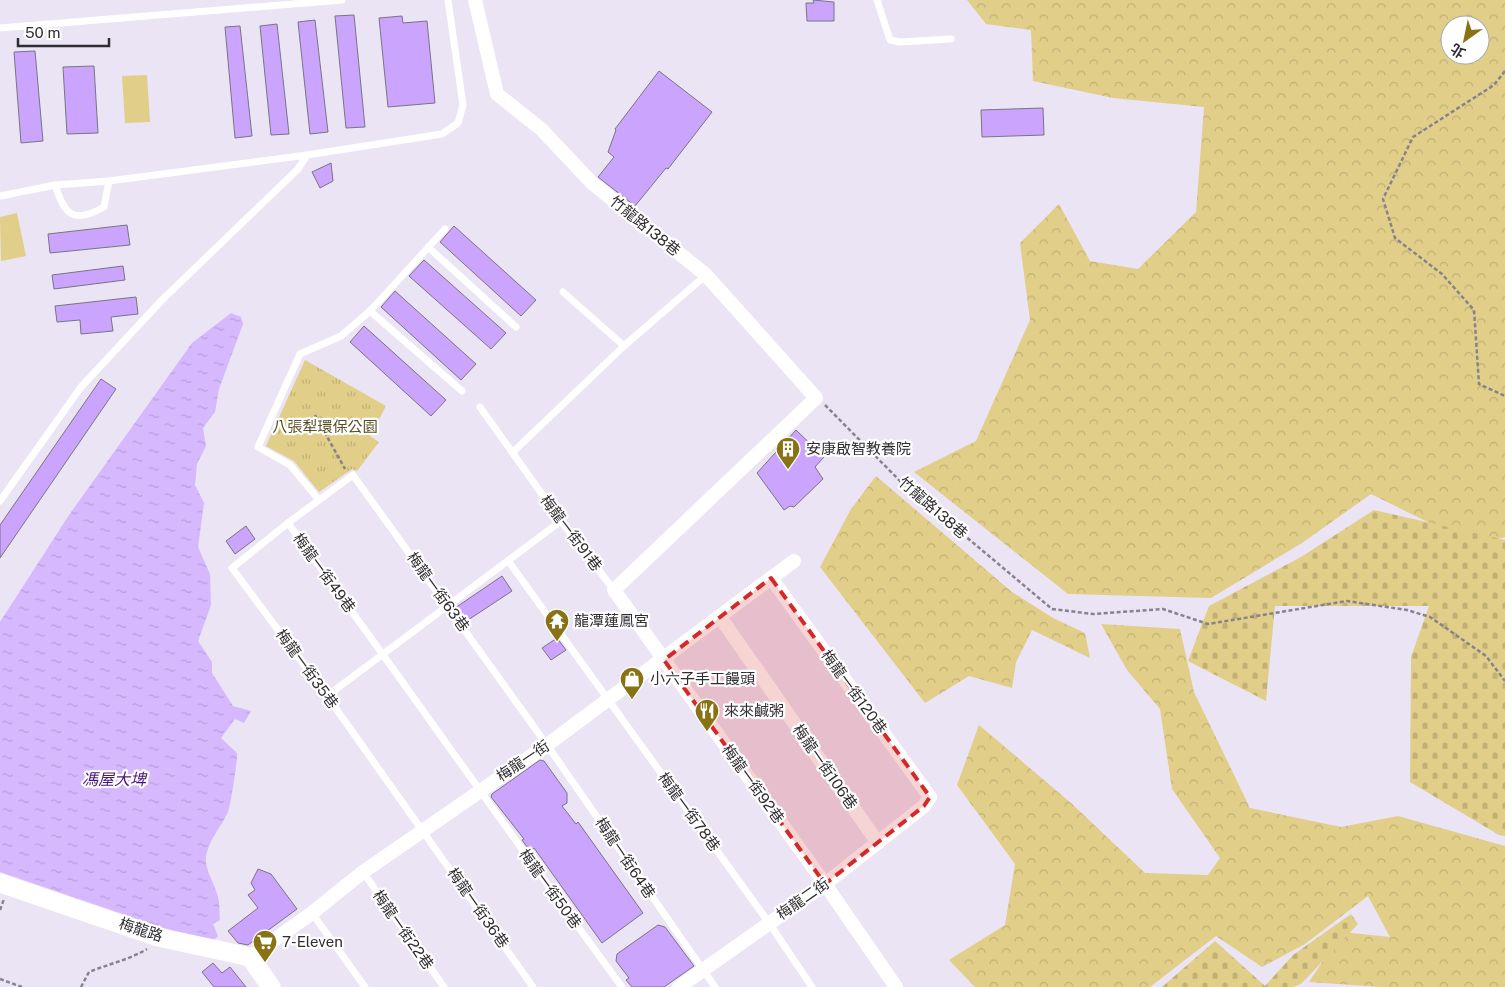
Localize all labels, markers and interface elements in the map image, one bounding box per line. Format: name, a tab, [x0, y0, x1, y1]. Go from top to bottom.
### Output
scale bar	[18, 15, 109, 47]
north arrow	[1440, 15, 1490, 65]
text: 50 m	[25, 24, 60, 41]
text: 北	[1448, 40, 1468, 61]
street label: 竹龍路138巷	[607, 192, 684, 259]
park label: 八張犁環保公園	[272, 418, 378, 435]
building icon: 安康啟智教養院	[775, 436, 801, 470]
place label: 安康啟智教養院	[806, 440, 911, 457]
street label: 竹龍路138巷	[896, 473, 971, 542]
street label: 梅龍一街91巷	[537, 491, 605, 574]
street label: 梅龍一街49巷	[290, 530, 359, 616]
street label: 梅龍一街63巷	[404, 549, 473, 635]
temple icon: 龍潭蓮鳳宮	[544, 608, 570, 642]
place label: 龍潭蓮鳳宮	[574, 612, 649, 629]
street label: 梅龍一街35巷	[273, 626, 342, 712]
street label: 梅龍一街120巷	[818, 647, 890, 737]
shop icon: 小六子手工饅頭	[619, 666, 645, 700]
place label: 小六子手工饅頭	[650, 670, 755, 687]
restaurant icon: 來來鹹粥	[694, 698, 720, 732]
place label: 來來鹹粥	[724, 702, 784, 719]
street label: 梅龍一街106巷	[790, 721, 861, 812]
street label: 梅龍一街	[493, 737, 552, 784]
street label: 梅龍一街92巷	[719, 741, 788, 826]
street label: 梅龍一街78巷	[655, 769, 724, 854]
water label: 馮屋大埤	[82, 770, 148, 789]
street label: 梅龍一街64巷	[592, 814, 659, 901]
street label: 梅龍一街50巷	[516, 846, 585, 932]
street label: 梅龍一街36巷	[445, 864, 512, 951]
street label: 梅龍二街	[773, 874, 832, 923]
street label: 梅龍一街22巷	[370, 887, 437, 973]
street label: 梅龍路	[117, 914, 165, 945]
supermarket icon: 7-Eleven	[252, 929, 278, 963]
place label: 7-Eleven	[282, 933, 343, 950]

